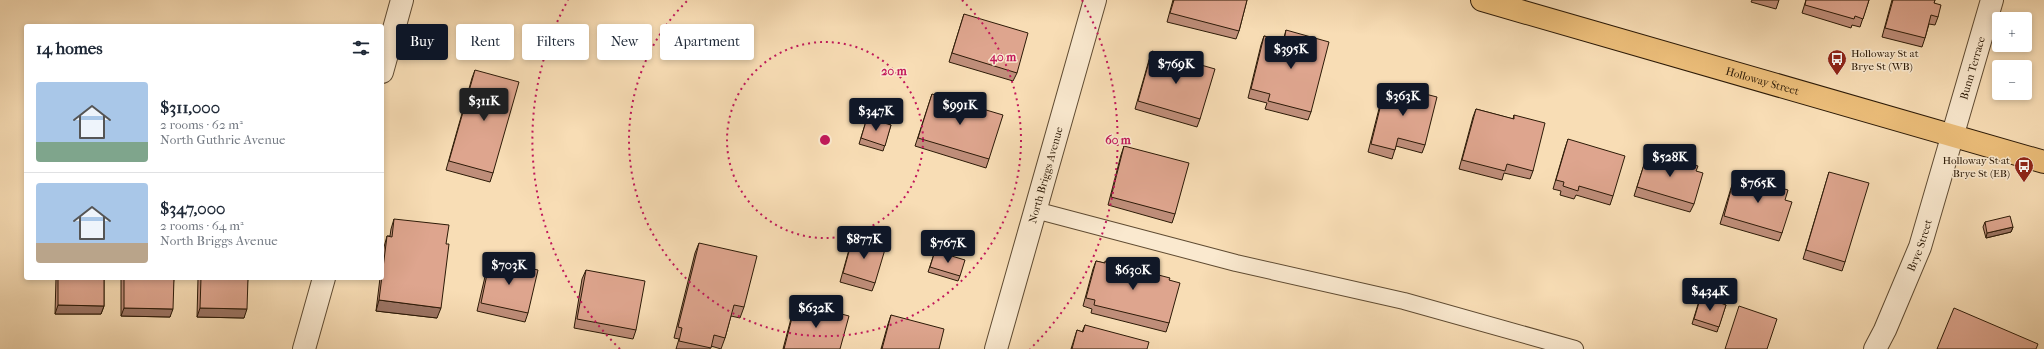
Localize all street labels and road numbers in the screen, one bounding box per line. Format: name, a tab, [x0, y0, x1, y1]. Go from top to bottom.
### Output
street label: Bunn Terrace	[1957, 34, 1988, 101]
street label: Holloway Street	[1724, 64, 1801, 98]
street label: North Briggs Avenue	[1026, 125, 1065, 225]
street label: Brye Street	[1904, 218, 1934, 273]

